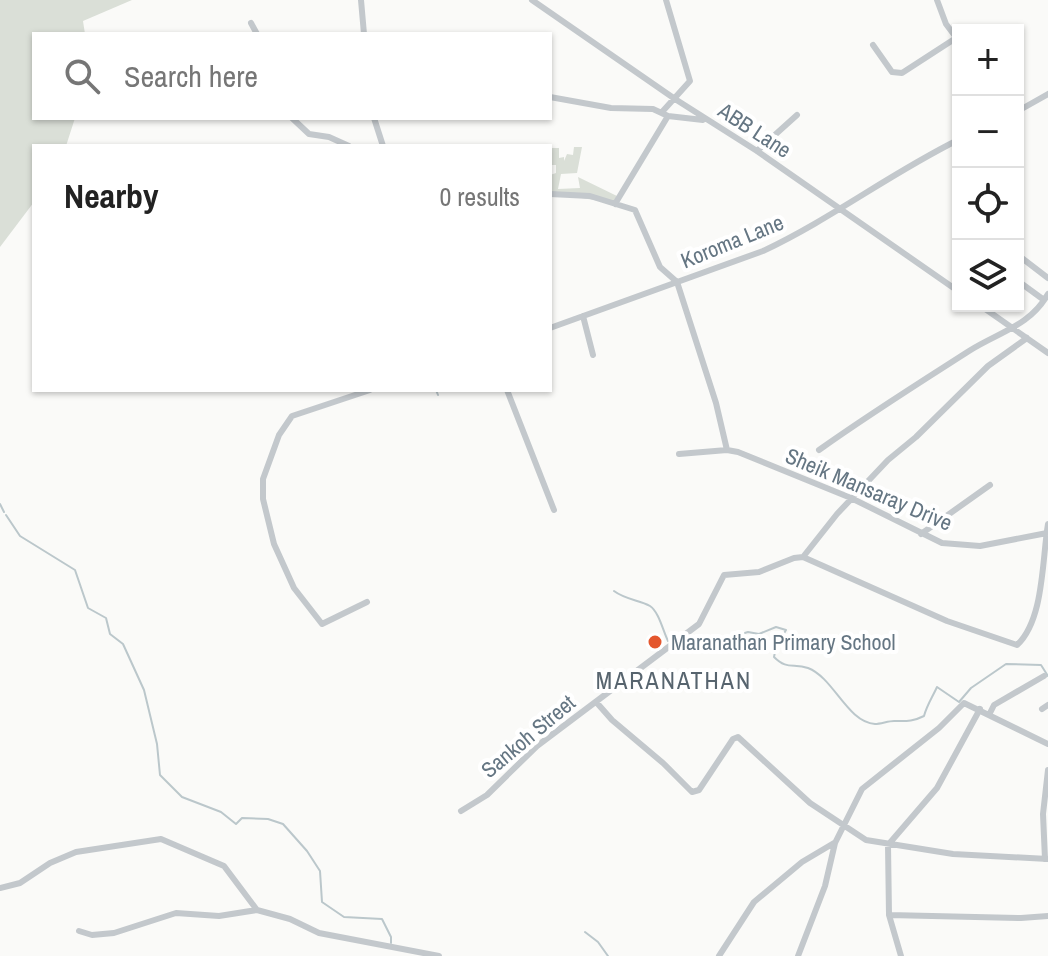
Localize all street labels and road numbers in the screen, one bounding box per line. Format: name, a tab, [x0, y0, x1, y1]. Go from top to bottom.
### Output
street label: ABB Lane	[712, 95, 797, 165]
street label: Koroma Lane	[676, 207, 788, 275]
street label: Sheik Mansaray Drive	[781, 440, 957, 538]
street label: Sankoh Street	[475, 688, 581, 784]

